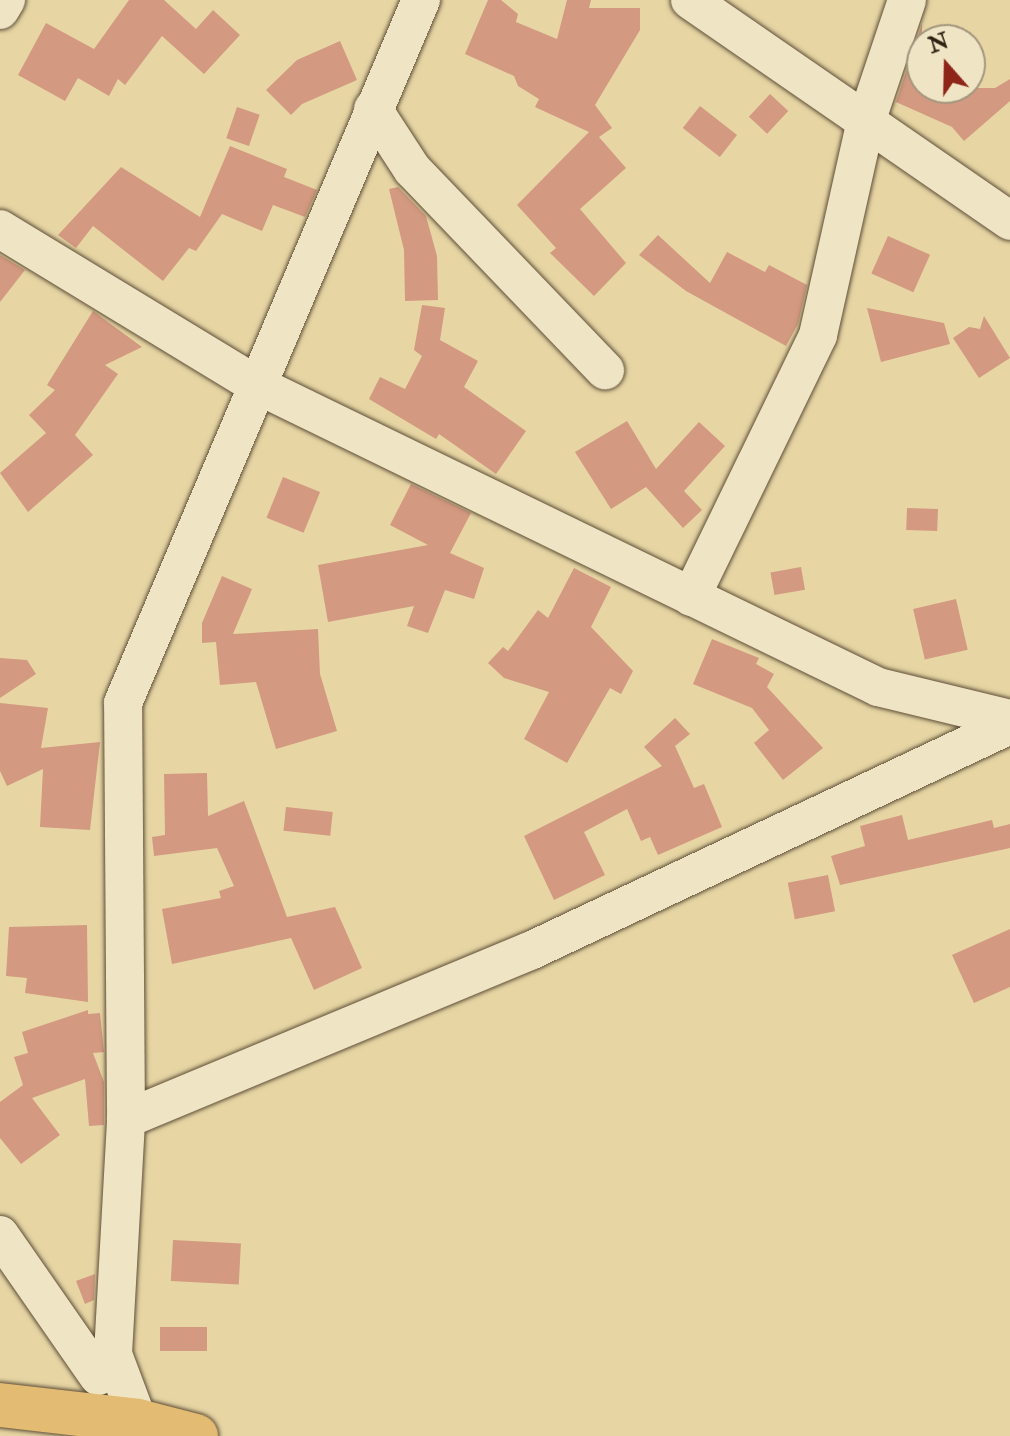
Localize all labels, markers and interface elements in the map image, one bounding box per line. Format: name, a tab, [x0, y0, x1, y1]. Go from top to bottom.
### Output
north arrow	[906, 24, 986, 104]
text: N	[924, 27, 953, 60]

